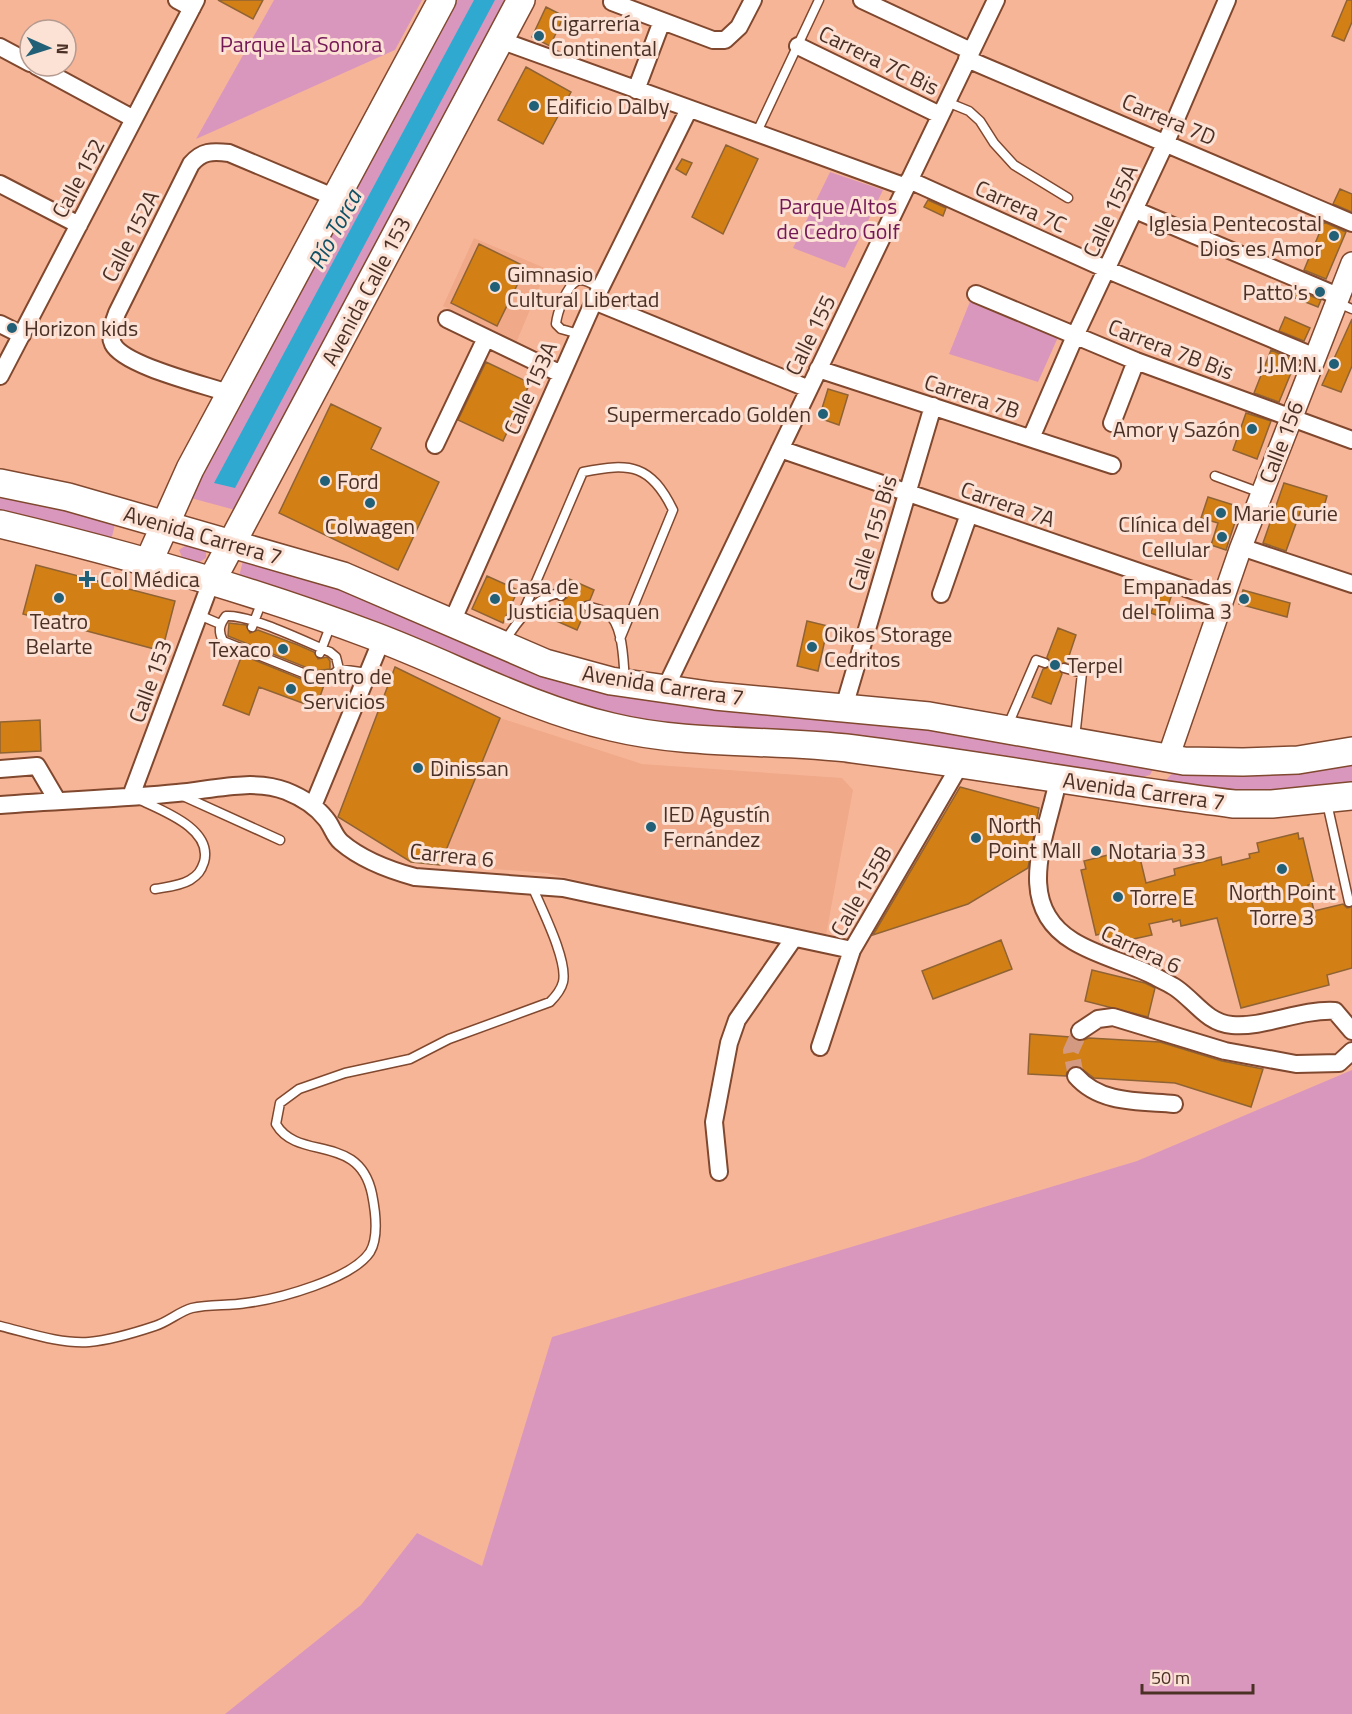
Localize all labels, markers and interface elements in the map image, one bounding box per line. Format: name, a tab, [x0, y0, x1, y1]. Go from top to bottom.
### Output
place label: Cigarrería Continental	[551, 6, 657, 65]
street label: Carrera 7C Bis	[813, 16, 945, 104]
north arrow	[18, 18, 78, 78]
park label: Parque La Sonora	[220, 27, 382, 61]
marker: Cigarrería Continental	[532, 29, 546, 43]
text: N	[51, 43, 75, 55]
street label: Carrera 7D	[1117, 84, 1221, 154]
place label: Edificio Dalby	[546, 89, 670, 123]
marker: Edificio Dalby	[527, 99, 541, 113]
street label: Calle 152	[43, 132, 113, 224]
street label: Calle 155A	[1074, 159, 1146, 263]
street label: Carrera 7C	[970, 171, 1072, 241]
water label: Río Torca	[298, 181, 371, 275]
street label: Calle 152A	[92, 184, 168, 288]
park label: Parque Altos de Cedro Golf	[776, 189, 900, 248]
place label: Iglesia Pentecostal Dios es Amor	[1149, 206, 1322, 265]
street label: Avenida Calle 153	[312, 210, 420, 372]
marker: Iglesia Pentecostal Dios es Amor	[1327, 229, 1341, 243]
place label: Gimnasio Cultural Libertad	[507, 257, 659, 316]
place label: Patto's	[1243, 275, 1308, 309]
marker: Gimnasio Cultural Libertad	[488, 280, 502, 294]
marker: Patto's	[1313, 285, 1327, 299]
street label: Calle 155	[776, 289, 844, 381]
street label: Carrera 7B Bis	[1103, 309, 1239, 389]
place label: Horizon kids	[24, 311, 138, 345]
marker: Horizon kids	[5, 321, 19, 335]
street label: Calle 153A	[494, 336, 566, 440]
place label: J.J.M.N.	[1257, 347, 1322, 381]
marker: J.J.M.N.	[1327, 357, 1341, 371]
street label: Carrera 7B	[920, 365, 1024, 427]
street label: Calle 156	[1250, 396, 1312, 488]
place label: Supermercado Golden	[607, 397, 811, 431]
marker: Supermercado Golden	[816, 407, 830, 421]
place label: Amor y Sazón	[1113, 412, 1240, 446]
marker: Amor y Sazón	[1245, 422, 1259, 436]
place label: Ford	[337, 464, 379, 498]
street label: Calle 155 Bis	[838, 471, 906, 595]
street label: Carrera 7A	[956, 472, 1060, 536]
marker: Ford	[318, 474, 332, 488]
street label: Avenida Carrera 7	[120, 496, 286, 574]
marker: Colwagen	[363, 496, 377, 510]
place label: Marie Curie	[1233, 496, 1338, 530]
marker: Marie Curie	[1214, 506, 1228, 520]
place label: Clínica del Cellular	[1118, 507, 1210, 566]
place label: Colwagen	[325, 509, 415, 543]
marker: Clínica del Cellular	[1215, 530, 1229, 544]
place label: Col Médica	[100, 562, 200, 596]
place label: Casa de Justicia Usaquen	[507, 569, 660, 628]
place label: Empanadas del Tolima 3	[1122, 569, 1232, 628]
marker: Col Médica	[78, 570, 96, 588]
marker: Teatro Belarte	[52, 591, 66, 605]
marker: Casa de Justicia Usaquen	[488, 592, 502, 606]
marker: Empanadas del Tolima 3	[1237, 592, 1251, 606]
place label: Teatro Belarte	[25, 604, 93, 663]
place label: Oikos Storage Cedritos	[824, 617, 952, 676]
place label: Texaco	[208, 632, 271, 666]
street label: Calle 153	[119, 635, 181, 727]
marker: Oikos Storage Cedritos	[805, 640, 819, 654]
marker: Texaco	[276, 642, 290, 656]
place label: Terpel	[1067, 648, 1123, 682]
street label: Avenida Carrera 7	[580, 655, 746, 715]
marker: Terpel	[1048, 658, 1062, 672]
place label: Centro de Servicios	[303, 659, 392, 718]
marker: Centro de Servicios	[284, 682, 298, 696]
place label: Dinissan	[430, 751, 509, 785]
marker: Dinissan	[411, 761, 425, 775]
street label: Avenida Carrera 7	[1061, 763, 1227, 819]
place label: IED Agustín Fernández	[663, 797, 770, 856]
place label: North Point Mall	[988, 808, 1081, 867]
marker: IED Agustín Fernández	[644, 820, 658, 834]
marker: North Point Mall	[969, 831, 983, 845]
street label: Carrera 6	[408, 834, 496, 876]
place label: Notaria 33	[1108, 834, 1206, 868]
street label: Calle 155B	[821, 839, 901, 943]
marker: Notaria 33	[1089, 844, 1103, 858]
marker: North Point Torre 3	[1275, 862, 1289, 876]
place label: North Point Torre 3	[1228, 875, 1336, 934]
place label: Torre E	[1130, 880, 1194, 914]
marker: Torre E	[1111, 890, 1125, 904]
street label: Carrera 6	[1095, 916, 1187, 982]
scale bar	[1142, 1657, 1253, 1695]
text: 50 m	[1151, 1664, 1190, 1691]

